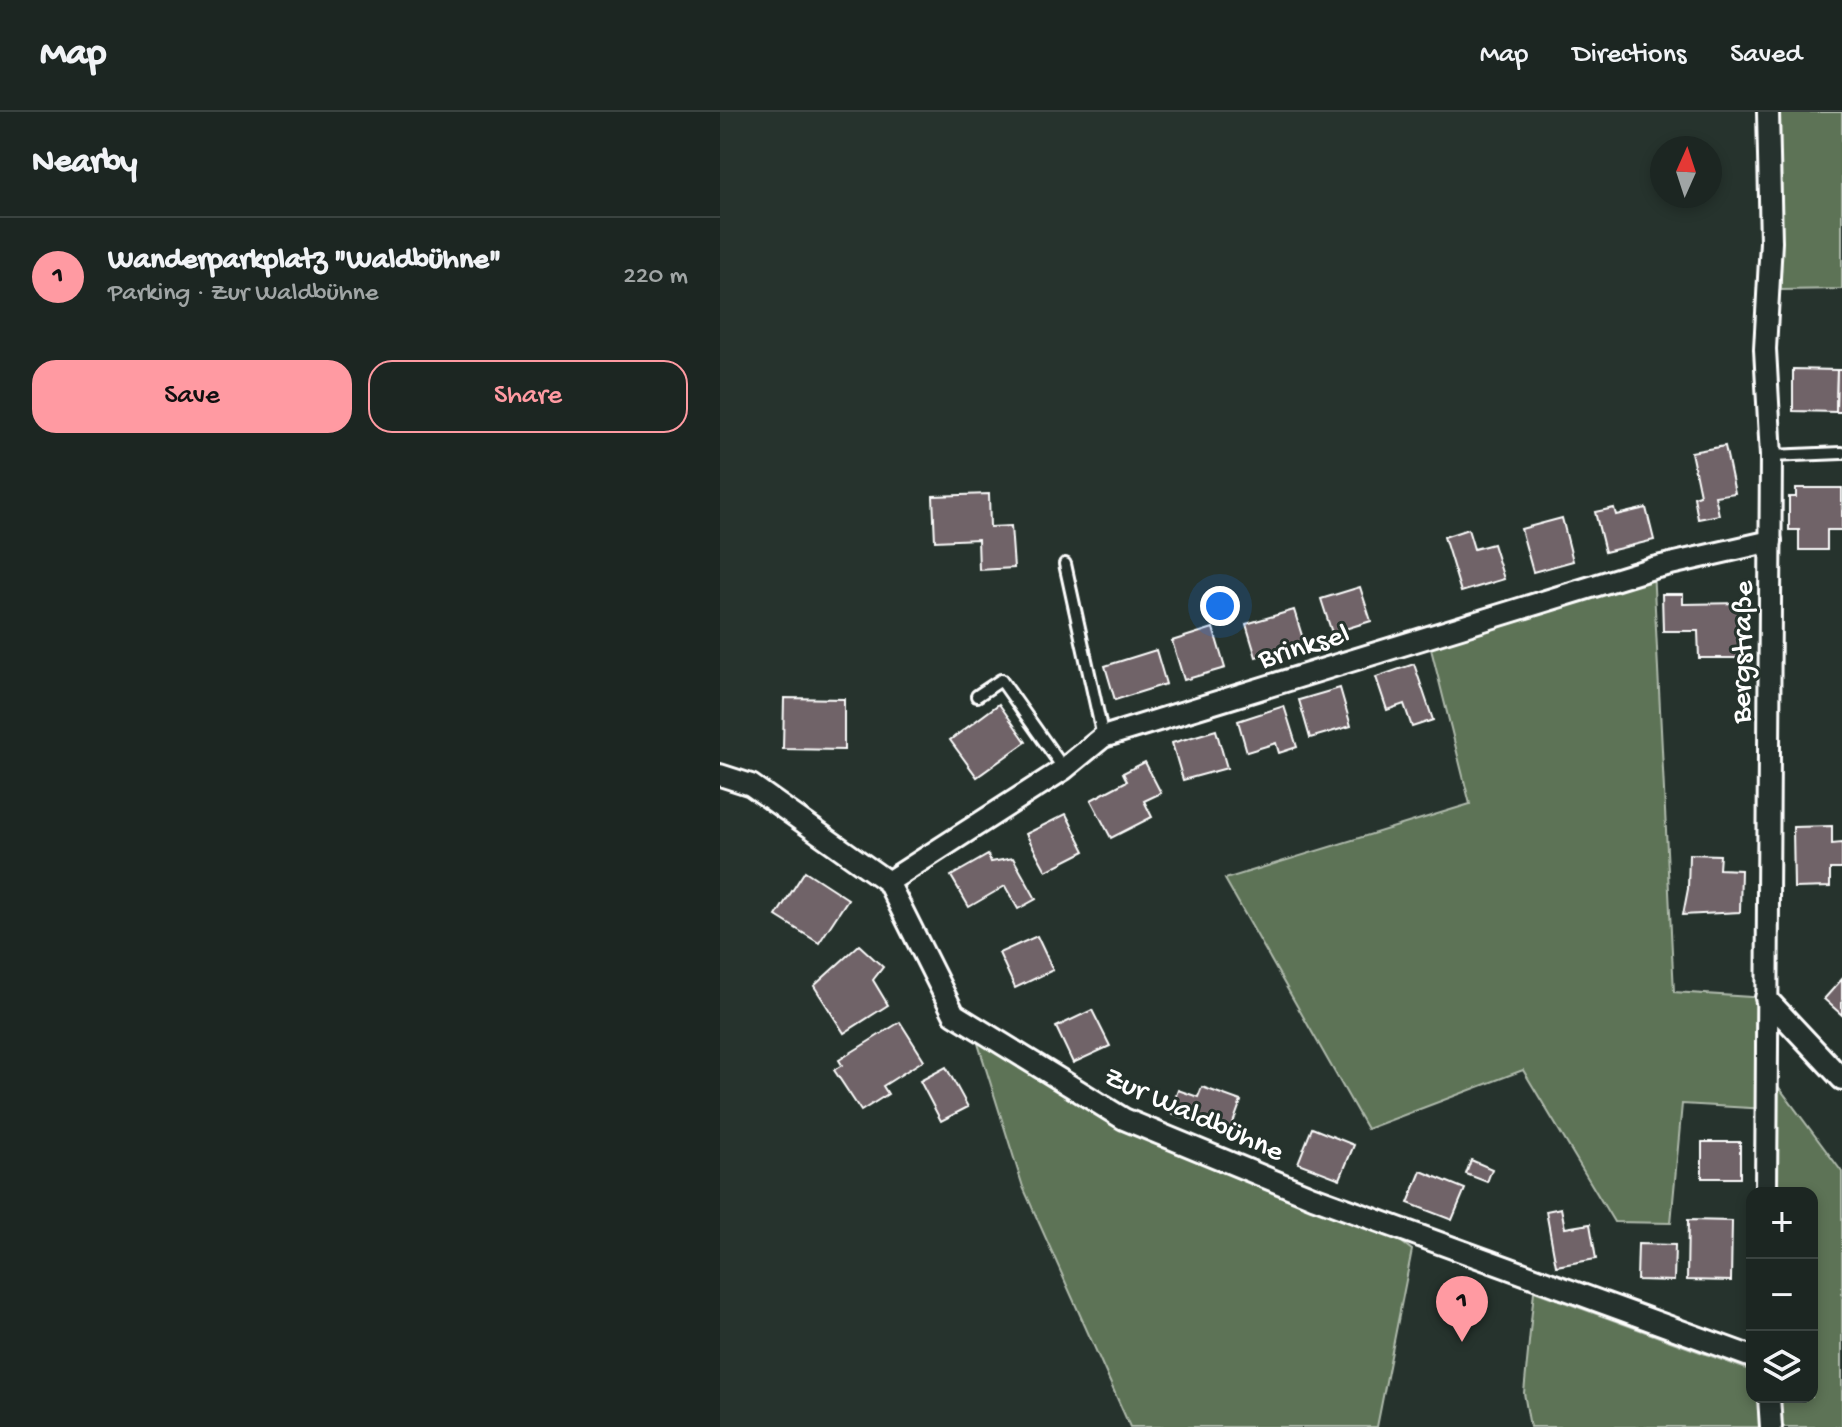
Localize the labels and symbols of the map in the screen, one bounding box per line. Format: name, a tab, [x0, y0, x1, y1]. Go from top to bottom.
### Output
north arrow	[1650, 136, 1722, 208]
street label: Bergstraße	[1726, 580, 1763, 725]
your location	[1200, 586, 1240, 626]
street label: Brinksel	[1254, 618, 1354, 679]
street label: Zur Waldbühne	[1098, 1061, 1289, 1172]
pin: 1	[1436, 1276, 1488, 1342]

